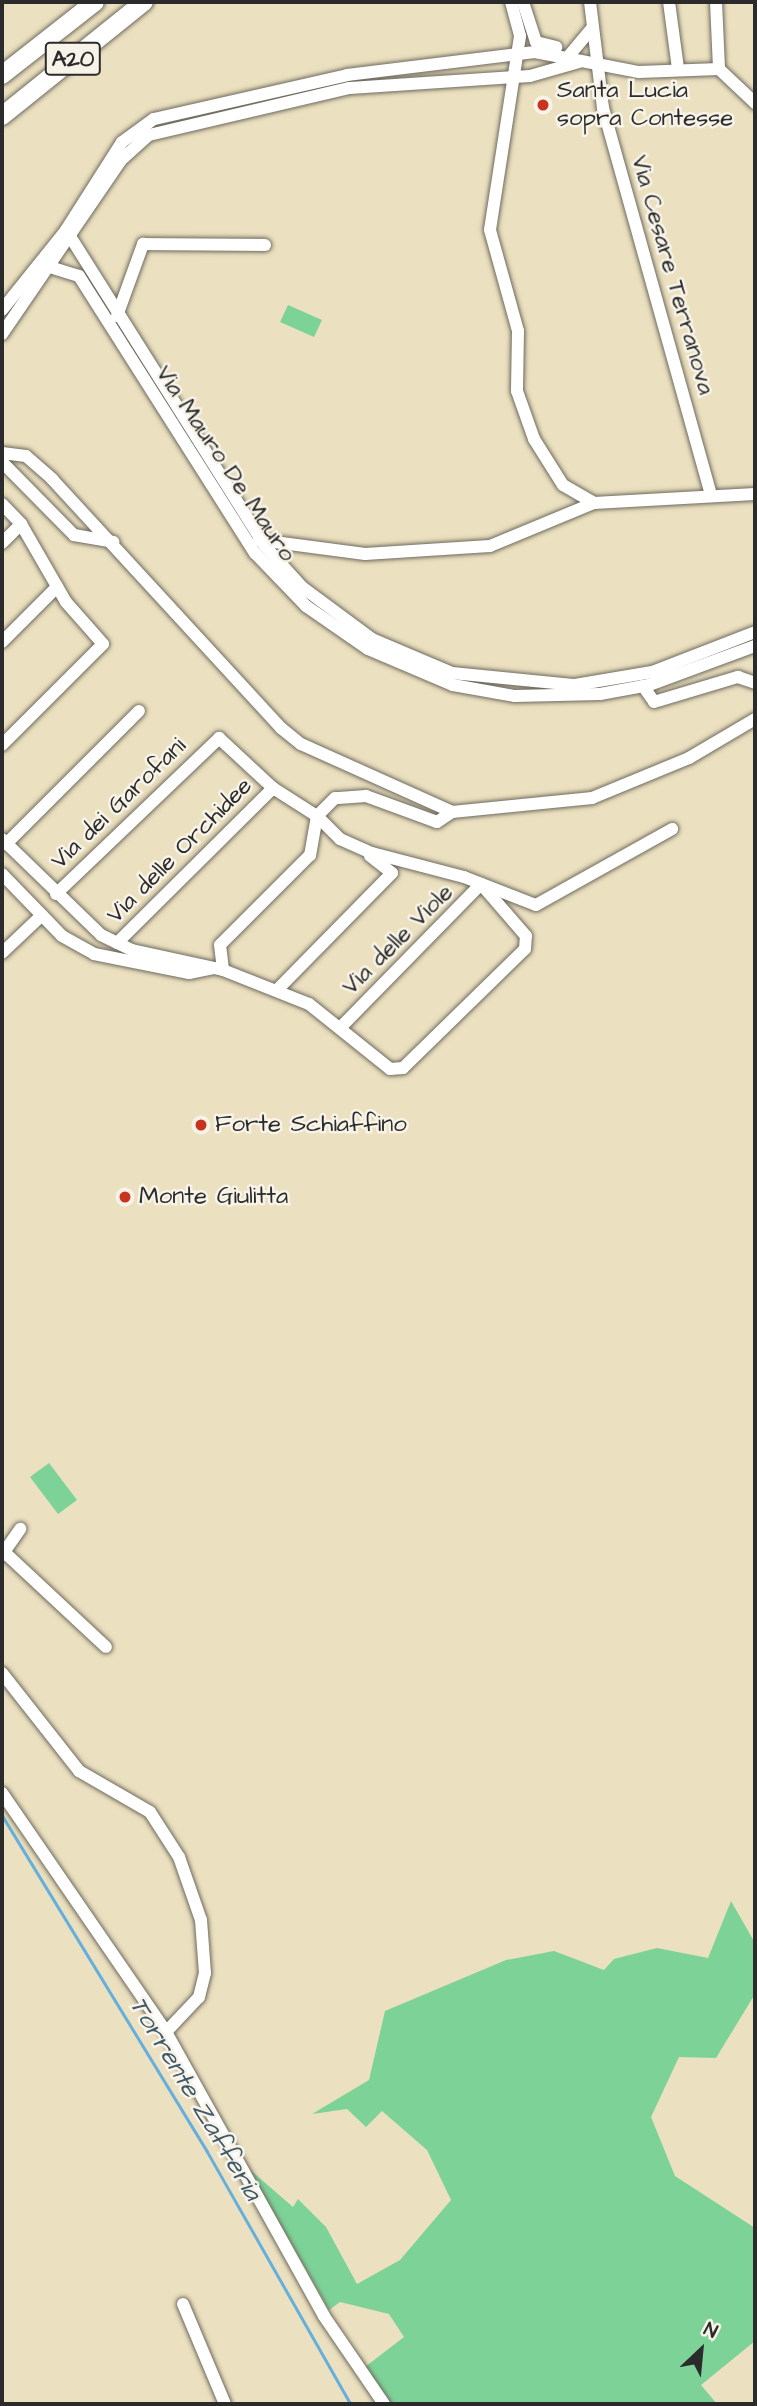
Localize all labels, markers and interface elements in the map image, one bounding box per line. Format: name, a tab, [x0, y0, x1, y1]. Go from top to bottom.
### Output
road number: A20	[43, 40, 103, 78]
place label: Santa Lucia sopra Contesse	[557, 77, 733, 133]
marker: Santa Lucia sopra Contesse	[535, 97, 551, 113]
street label: Via Cesare Terranova	[624, 152, 720, 398]
street label: Via Mauro De Mauro	[149, 361, 301, 567]
street label: Via dei Garofani	[45, 732, 193, 876]
street label: Via delle Orchidee	[101, 772, 259, 930]
street label: Via delle Viole	[337, 879, 459, 1001]
place label: Forte Schiaffino	[215, 1111, 407, 1139]
marker: Forte Schiaffino	[193, 1117, 209, 1133]
place label: Monte Giulitta	[139, 1183, 288, 1211]
marker: Monte Giulitta	[117, 1189, 133, 1205]
water label: Torrente Zafferia	[122, 1992, 268, 2206]
north arrow	[666, 2315, 736, 2385]
text: N	[699, 2316, 722, 2345]

